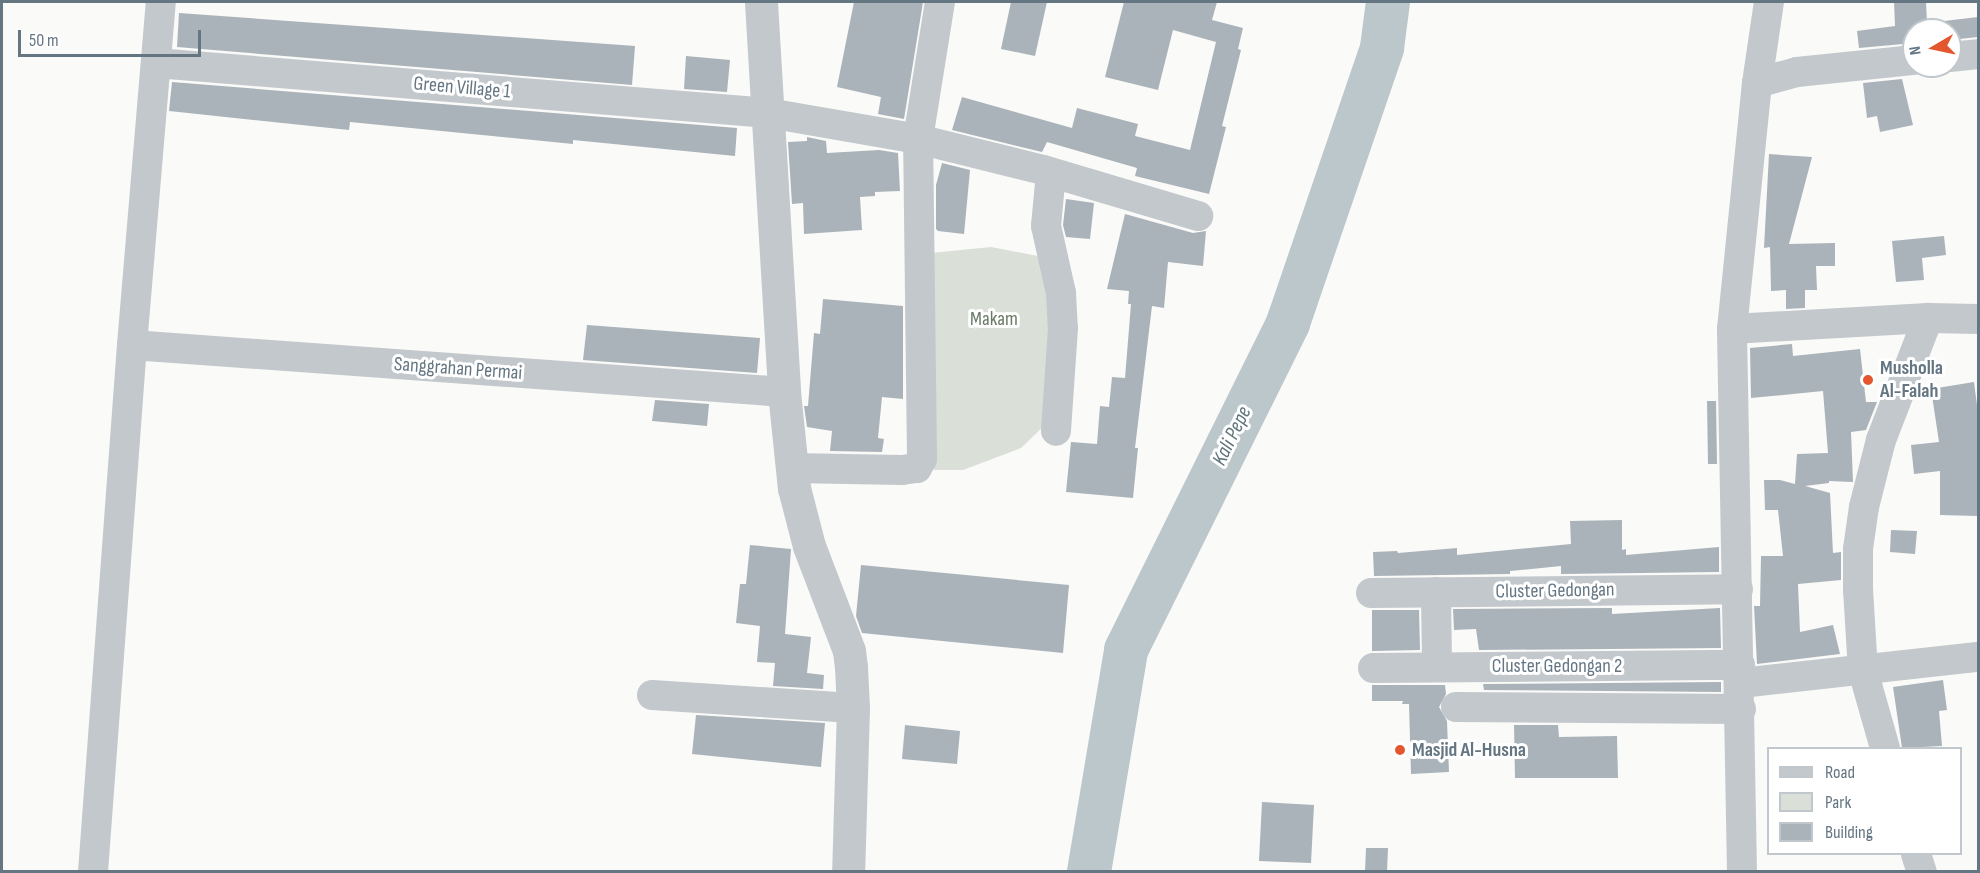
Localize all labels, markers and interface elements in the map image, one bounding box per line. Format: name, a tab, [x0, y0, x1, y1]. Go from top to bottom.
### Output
scale bar	[21, 18, 204, 56]
north arrow	[1902, 18, 1962, 78]
text: 50 m	[29, 30, 59, 51]
text: N	[1906, 45, 1926, 56]
street label: Green Village 1	[413, 72, 511, 104]
park label: Makam	[970, 307, 1018, 331]
street label: Sanggrahan Permai	[393, 353, 523, 385]
place label: Musholla Al-Falah	[1880, 356, 1943, 403]
marker: Musholla Al-Falah	[1861, 373, 1875, 387]
water label: Kali Pepe	[1207, 402, 1257, 470]
street label: Cluster Gedongan	[1495, 578, 1615, 604]
street label: Cluster Gedongan 2	[1492, 654, 1622, 678]
place label: Masjid Al-Husna	[1412, 738, 1526, 762]
marker: Masjid Al-Husna	[1393, 743, 1407, 757]
legend	[1767, 747, 1962, 855]
text: Road	[1825, 762, 1855, 783]
text: Park	[1825, 792, 1851, 813]
text: Building	[1825, 822, 1873, 843]

